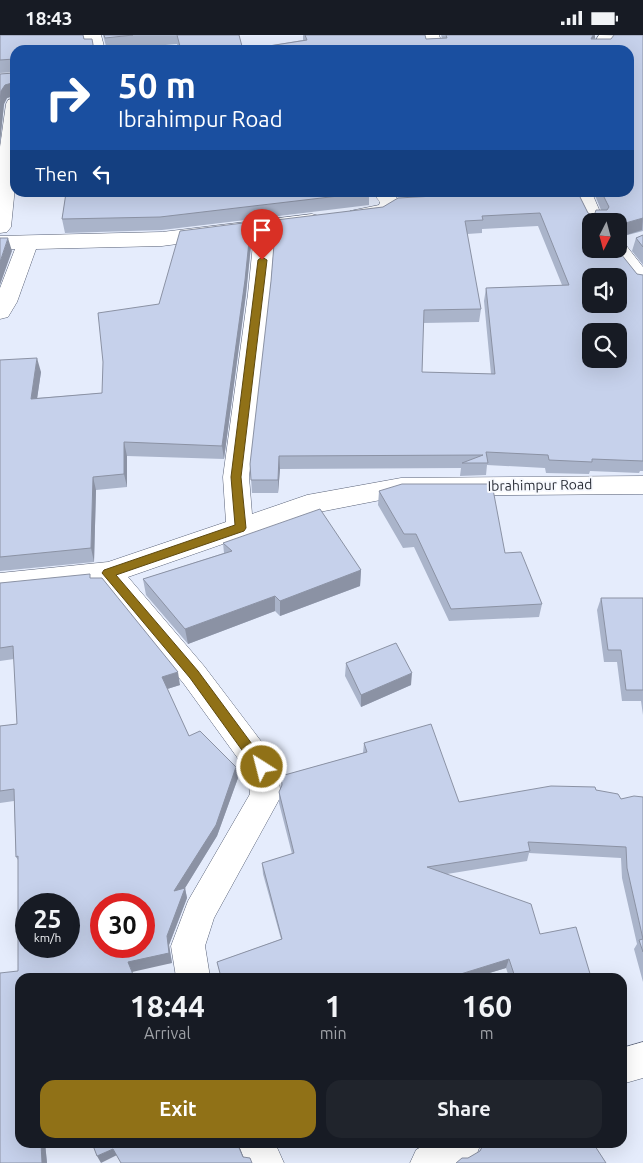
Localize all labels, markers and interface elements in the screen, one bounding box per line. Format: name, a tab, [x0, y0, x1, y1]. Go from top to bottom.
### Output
text: 18:43	[25, 7, 73, 29]
icon: right	[35, 65, 100, 130]
text: 50 m	[118, 65, 196, 105]
text: Ibrahimpur Road	[118, 106, 283, 131]
icon: left	[88, 160, 116, 188]
text: Then	[35, 163, 78, 185]
pin	[241, 209, 283, 260]
north arrow	[582, 213, 628, 257]
map controls	[582, 213, 627, 368]
icon: arrive	[248, 216, 276, 244]
button: sound	[582, 268, 627, 313]
button: search	[582, 323, 627, 368]
street label: Ibrahimpur Road	[488, 476, 592, 494]
position arrow	[235, 740, 287, 792]
speed limit sign: 30	[90, 893, 155, 958]
text: 25	[33, 905, 62, 933]
text: km/h	[34, 931, 61, 944]
text: 18:44	[130, 989, 205, 1023]
text: 1	[325, 989, 342, 1023]
text: 160	[461, 989, 512, 1023]
text: Arrival	[144, 1024, 191, 1042]
text: min	[320, 1024, 347, 1042]
text: m	[480, 1024, 494, 1042]
button: Exit	[40, 1080, 316, 1138]
button: Share	[326, 1080, 602, 1138]

